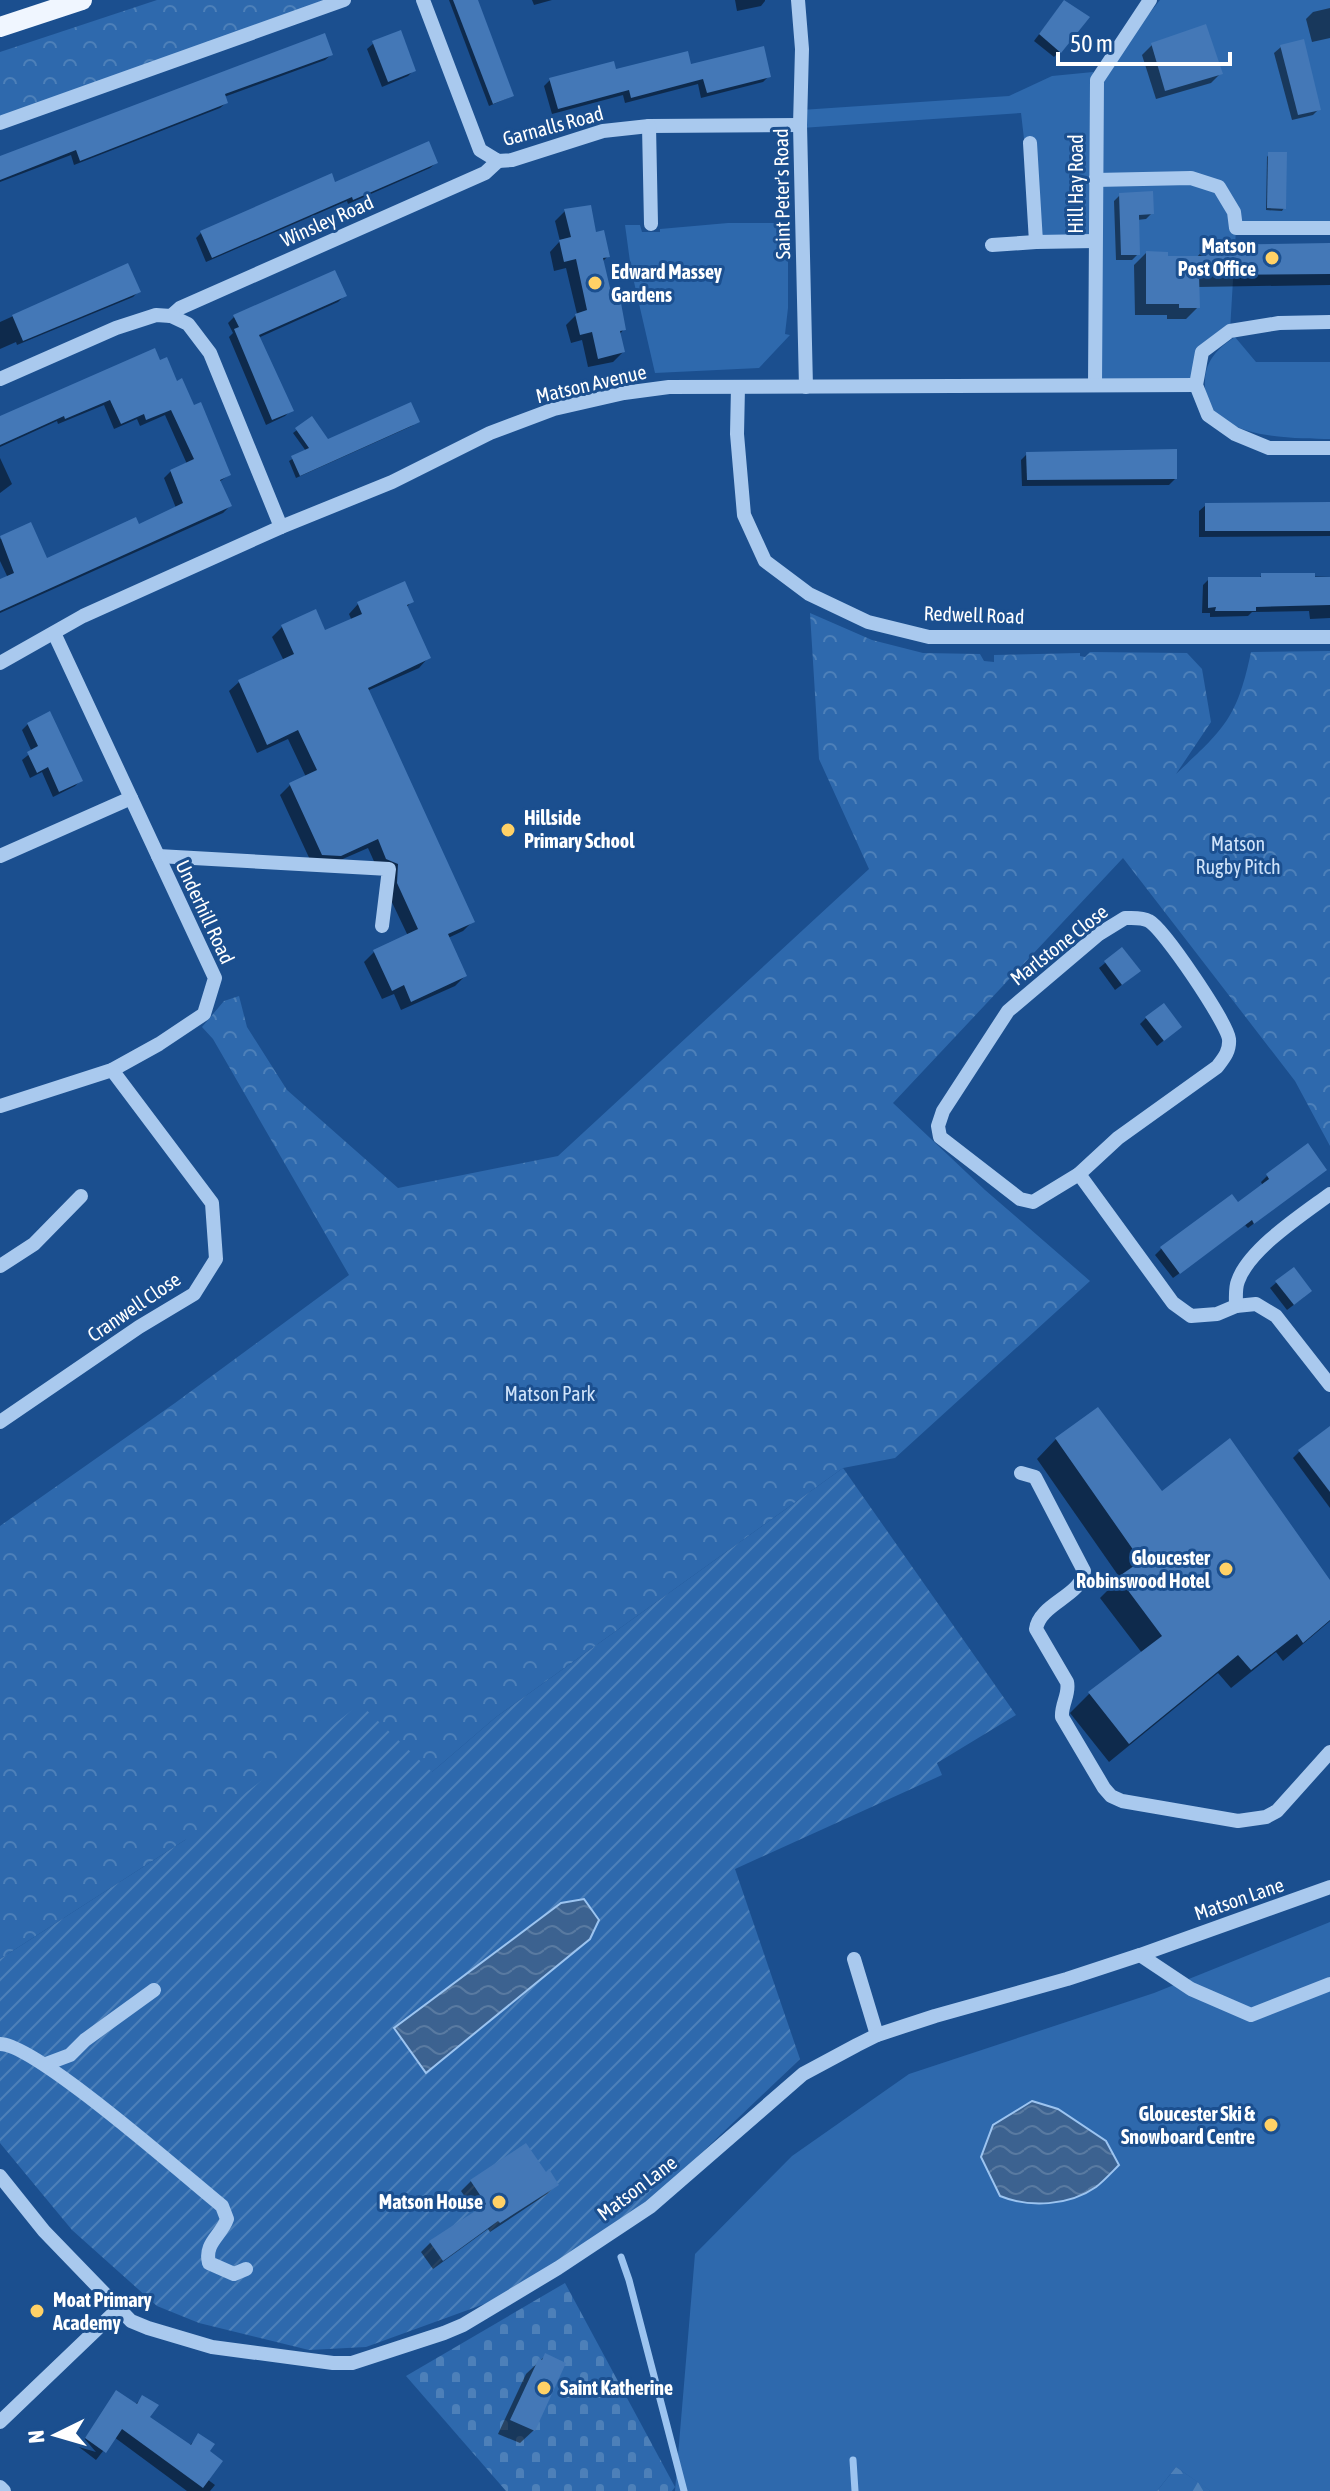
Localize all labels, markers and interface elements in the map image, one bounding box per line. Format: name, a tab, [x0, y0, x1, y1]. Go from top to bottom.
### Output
scale bar	[1058, 16, 1230, 66]
text: 50 m	[1070, 30, 1113, 57]
street label: Garnalls Road	[500, 101, 606, 150]
street label: Saint Peter's Road	[769, 128, 794, 260]
street label: Hill Hay Road	[1064, 134, 1087, 234]
street label: Winsley Road	[277, 190, 377, 251]
place label: Matson Post Office	[1178, 234, 1256, 280]
marker: Matson Post Office	[1263, 249, 1281, 267]
place label: Edward Massey Gardens	[611, 260, 723, 306]
marker: Edward Massey Gardens	[586, 274, 604, 292]
street label: Matson Avenue	[533, 360, 648, 407]
street label: Redwell Road	[923, 601, 1025, 628]
place label: Hillside Primary School	[524, 806, 635, 852]
marker: Hillside Primary School	[499, 821, 517, 839]
park label: Matson Rugby Pitch	[1195, 832, 1281, 878]
street label: Underhill Road	[171, 856, 239, 967]
street label: Marlstone Close	[1005, 899, 1112, 990]
street label: Cranwell Close	[83, 1267, 185, 1346]
park label: Matson Park	[505, 1382, 596, 1405]
place label: Gloucester Robinswood Hotel	[1076, 1546, 1211, 1592]
marker: Gloucester Robinswood Hotel	[1217, 1560, 1235, 1578]
street label: Matson Lane	[1191, 1872, 1287, 1925]
place label: Gloucester Ski & Snowboard Centre	[1121, 2102, 1256, 2148]
marker: Gloucester Ski & Snowboard Centre	[1262, 2116, 1280, 2134]
street label: Matson Lane	[593, 2150, 681, 2225]
place label: Matson House	[379, 2190, 483, 2213]
marker: Matson House	[490, 2193, 508, 2211]
place label: Moat Primary Academy	[52, 2288, 152, 2334]
marker: Moat Primary Academy	[28, 2302, 46, 2320]
place label: Saint Katherine	[560, 2376, 673, 2399]
marker: Saint Katherine	[535, 2379, 553, 2397]
north arrow	[16, 2395, 96, 2475]
text: N	[23, 2429, 50, 2444]

